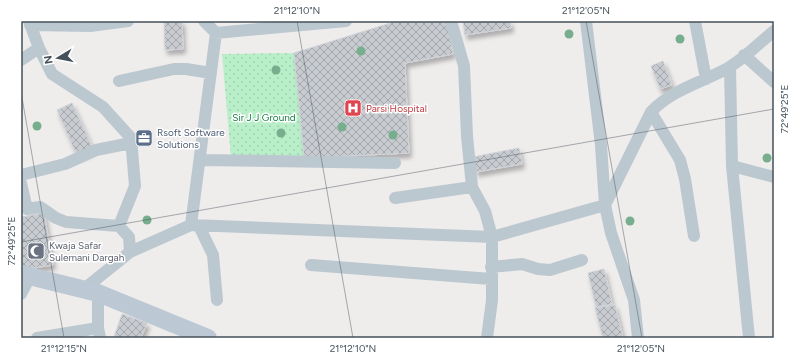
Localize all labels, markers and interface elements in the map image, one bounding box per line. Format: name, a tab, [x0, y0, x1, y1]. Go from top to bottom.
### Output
text: 21°12'10"N	[274, 4, 320, 17]
text: 21°12'05"N	[562, 4, 610, 17]
north arrow	[38, 38, 78, 78]
text: N	[42, 54, 56, 65]
text: 72°49'25"E	[778, 84, 791, 133]
hospital icon: Parsi Hospital	[343, 98, 363, 118]
place label: Parsi Hospital	[366, 102, 427, 115]
park label: Sir J J Ground	[232, 111, 296, 124]
place label: Rsoft Software Solutions	[157, 126, 225, 151]
office icon: Rsoft Software Solutions	[134, 128, 154, 148]
text: 72°49'25"E	[5, 216, 18, 265]
place label: Kwaja Safar Sulemani Dargah	[49, 239, 125, 264]
mosque icon: Kwaja Safar Sulemani Dargah	[26, 241, 46, 261]
text: 21°12'15"N	[41, 342, 87, 355]
text: 21°12'10"N	[330, 342, 376, 355]
text: 21°12'05"N	[617, 342, 665, 355]

